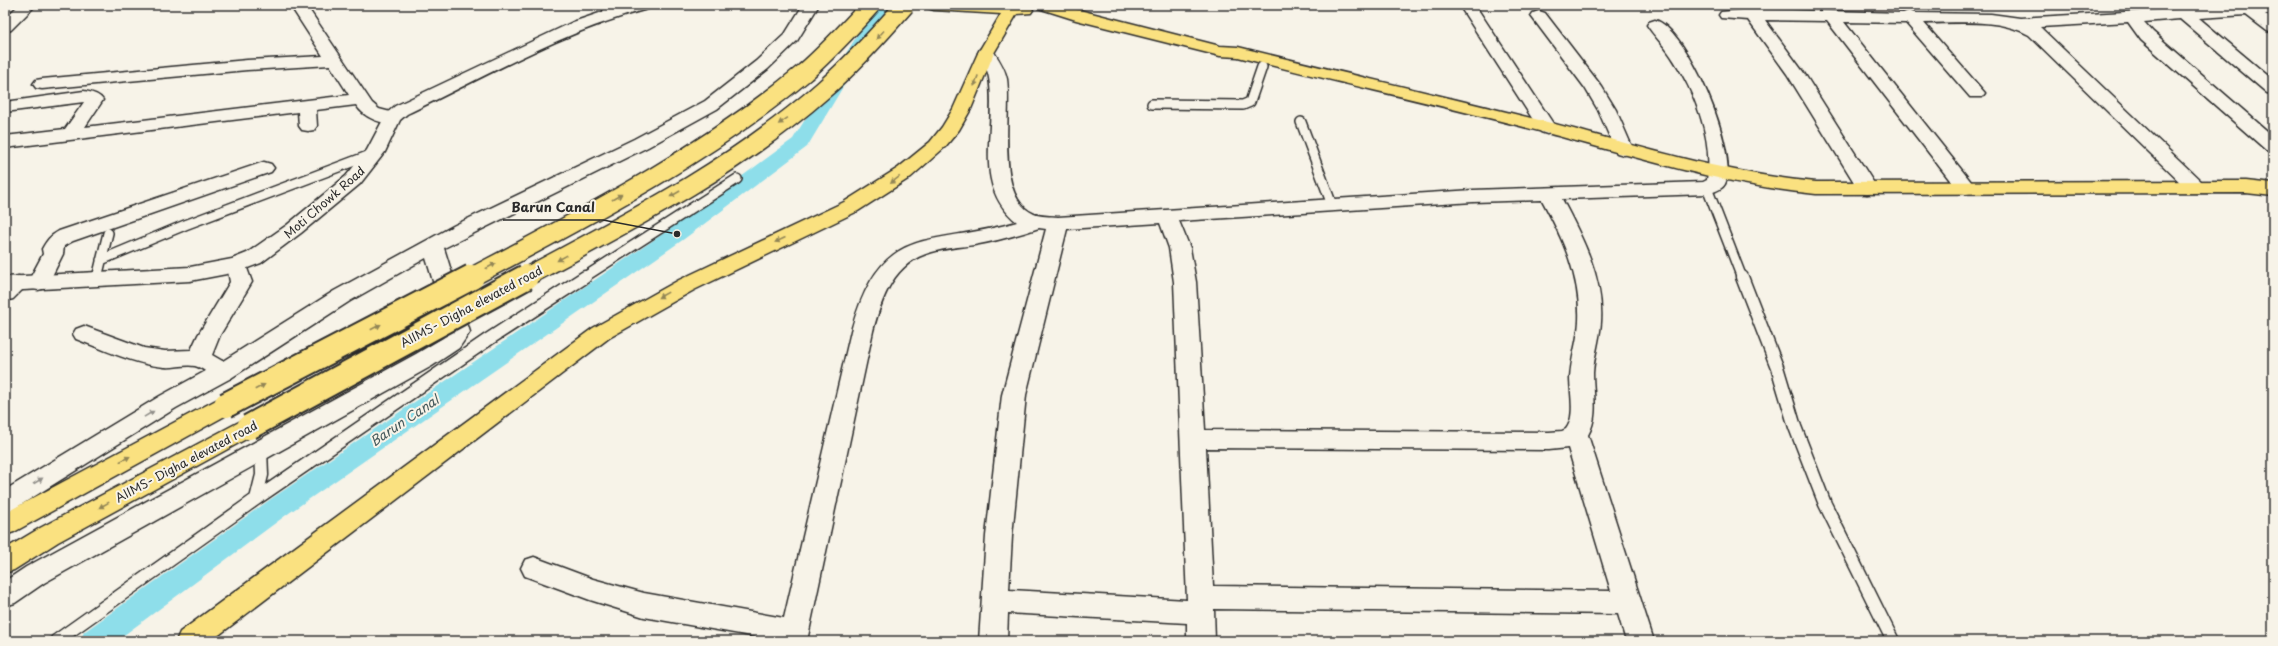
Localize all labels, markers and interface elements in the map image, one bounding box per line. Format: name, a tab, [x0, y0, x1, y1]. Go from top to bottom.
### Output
one-way arrow	[875, 30, 884, 40]
one-way arrow	[972, 75, 978, 87]
one-way arrow	[777, 117, 788, 125]
street label: Moti Chowk Road	[280, 162, 368, 242]
one-way arrow	[890, 176, 901, 184]
one-way arrow	[669, 191, 681, 197]
one-way arrow	[611, 194, 623, 201]
callout: Barun Canal	[503, 195, 603, 220]
text: Barun Canal	[511, 197, 595, 216]
one-way arrow	[775, 237, 786, 243]
one-way arrow	[556, 254, 568, 261]
street label: AIIMS- Digha elevated road	[397, 261, 545, 351]
one-way arrow	[485, 263, 496, 270]
one-way arrow	[657, 292, 669, 299]
one-way arrow	[370, 324, 381, 330]
one-way arrow	[255, 384, 266, 390]
water label: Barun Canal	[366, 389, 444, 450]
one-way arrow	[143, 410, 155, 417]
street label: AIIMS- Digha elevated road	[112, 416, 260, 506]
one-way arrow	[119, 455, 131, 462]
one-way arrow	[32, 478, 44, 485]
one-way arrow	[98, 501, 110, 508]

